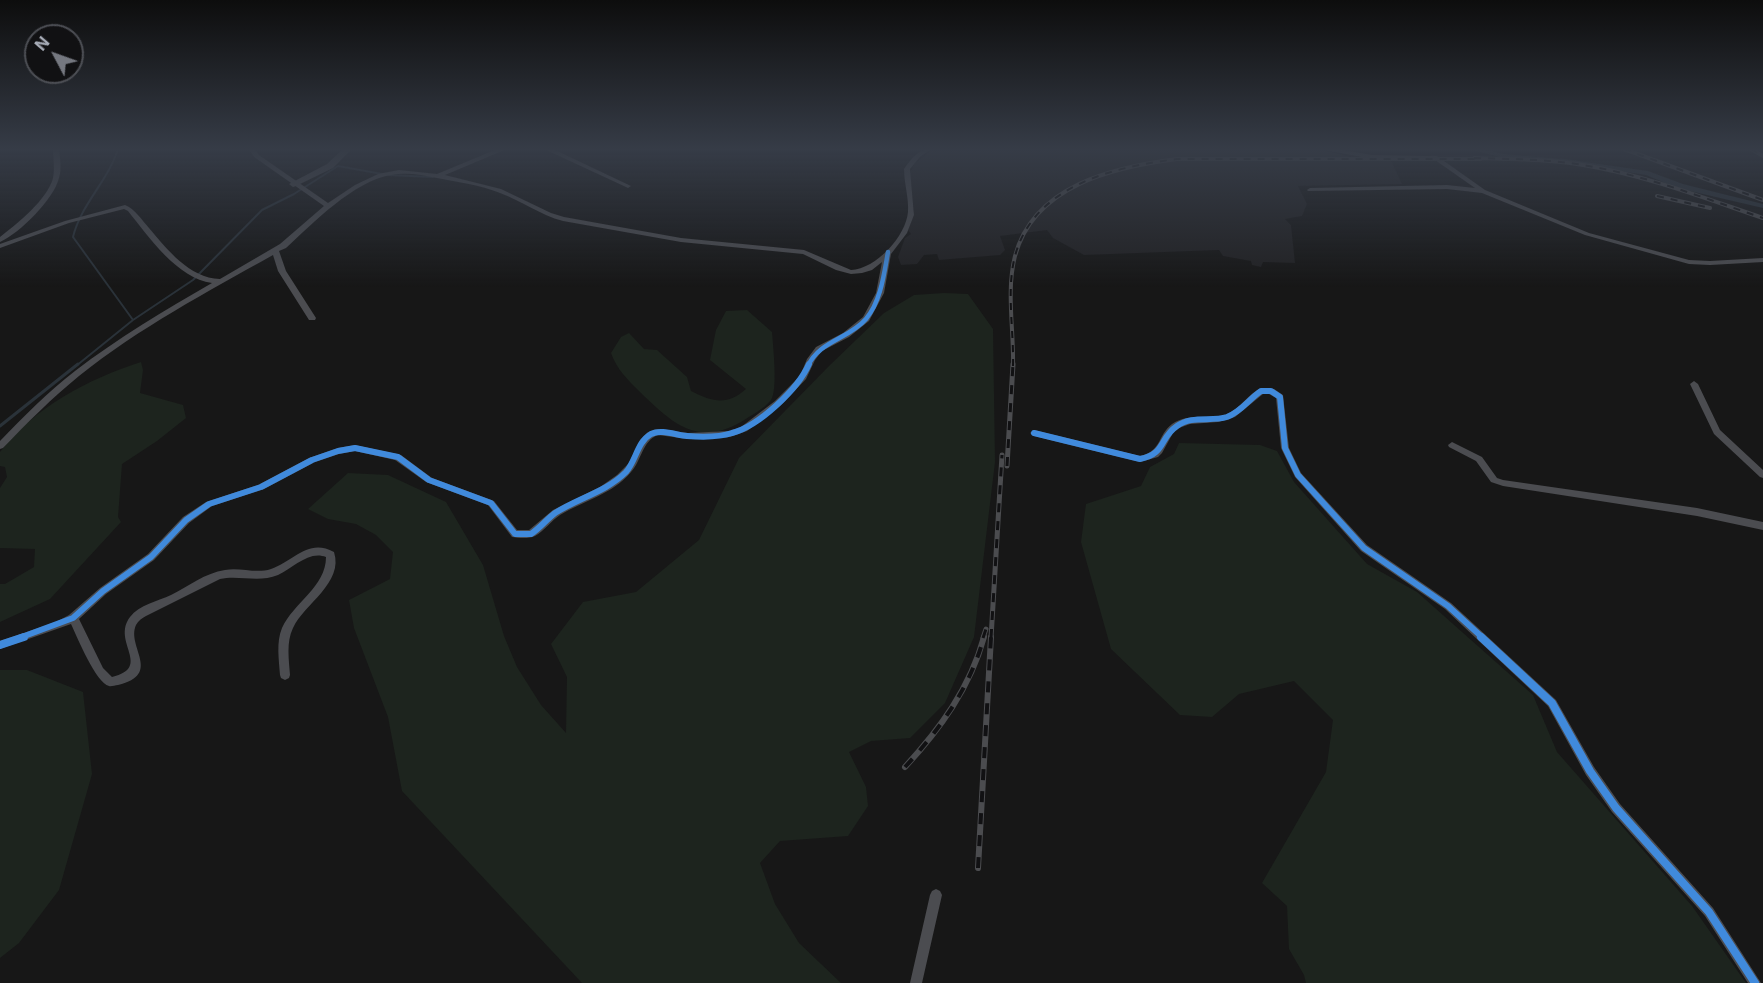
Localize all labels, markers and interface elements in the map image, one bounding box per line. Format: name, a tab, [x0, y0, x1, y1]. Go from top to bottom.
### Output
north arrow	[24, 24, 84, 84]
text: N	[30, 32, 53, 55]

